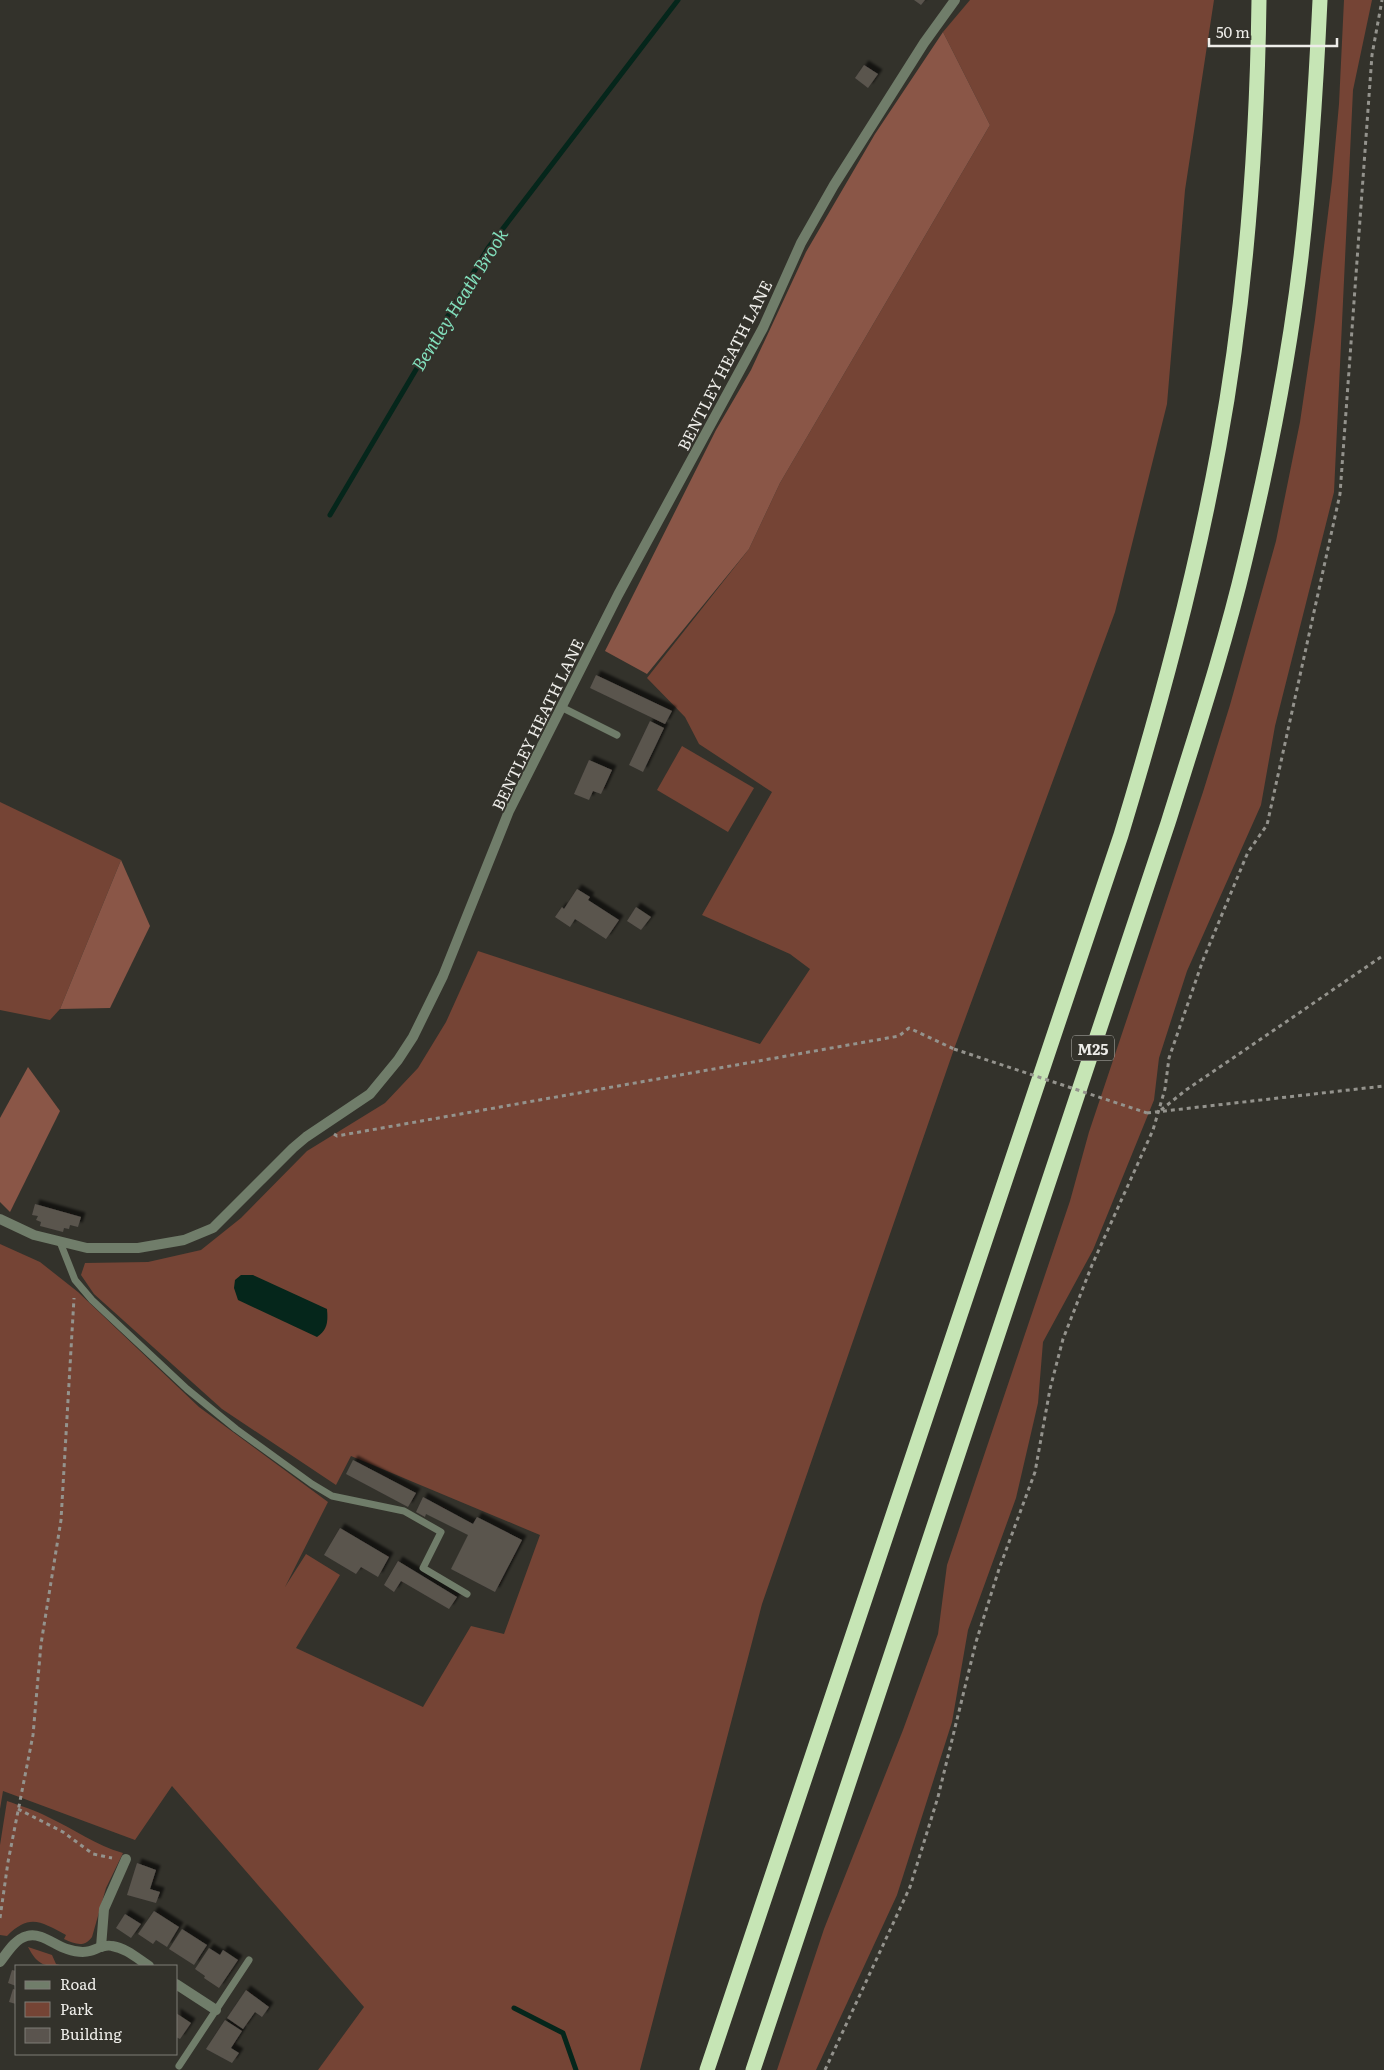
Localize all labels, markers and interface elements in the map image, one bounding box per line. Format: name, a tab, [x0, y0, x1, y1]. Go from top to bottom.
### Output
scale bar	[1209, 15, 1336, 47]
text: 50 m	[1216, 20, 1250, 43]
water label: Bentley Heath Brook	[404, 222, 514, 376]
street label: BENTLEY HEATH LANE	[671, 276, 777, 454]
street label: BENTLEY HEATH LANE	[485, 634, 589, 814]
road number: M25	[1072, 1036, 1114, 1060]
legend	[15, 1965, 178, 2055]
text: Road	[60, 1972, 96, 1995]
text: Park	[60, 1997, 94, 2020]
text: Building	[60, 2022, 122, 2045]

